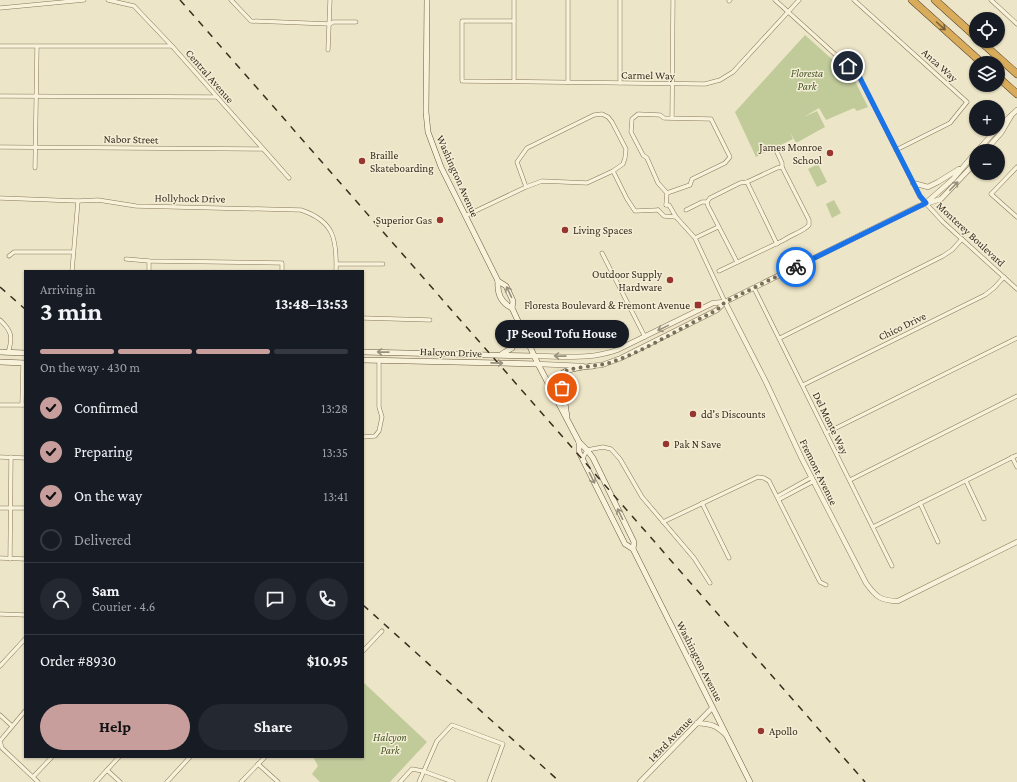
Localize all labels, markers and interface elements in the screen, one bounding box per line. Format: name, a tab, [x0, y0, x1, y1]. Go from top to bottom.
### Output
map controls	[969, 12, 1005, 180]
button: locate	[969, 12, 1005, 48]
one-way arrow	[936, 21, 946, 31]
street label: Anza Way	[919, 46, 961, 85]
street label: Central Avenue	[184, 47, 237, 105]
pin	[831, 49, 865, 83]
icon: home	[837, 55, 859, 77]
button: layers	[969, 56, 1005, 92]
park label: Floresta Park	[791, 67, 823, 92]
street label: Carmel Way	[621, 69, 676, 82]
button: +	[969, 100, 1005, 136]
street label: Nabor Street	[103, 133, 159, 145]
street label: Washington Avenue	[434, 133, 482, 219]
place label: James Monroe School	[758, 141, 822, 166]
button: −	[969, 144, 1005, 180]
marker: James Monroe School	[825, 148, 835, 158]
place label: Braille Skateboarding	[370, 149, 434, 175]
marker: Braille Skateboarding	[357, 156, 367, 166]
one-way arrow	[949, 181, 958, 191]
street label: Hollyhock Drive	[155, 191, 226, 206]
street label: Monterey Boulevard	[934, 199, 1008, 270]
place label: Superior Gas	[376, 214, 432, 227]
marker: Superior Gas	[435, 215, 445, 225]
place label: Living Spaces	[573, 224, 632, 237]
marker: Living Spaces	[560, 225, 570, 235]
courier	[776, 247, 816, 287]
icon: bike	[785, 256, 807, 278]
place label: Outdoor Supply Hardware	[592, 268, 663, 293]
marker: Outdoor Supply Hardware	[665, 275, 675, 285]
text: Arriving in	[40, 282, 96, 297]
one-way arrow	[505, 287, 512, 299]
text: 13:48–13:53	[275, 296, 348, 312]
text: 3 min	[40, 297, 102, 326]
place label: Floresta Boulevard & Fremont Avenue	[524, 299, 690, 311]
marker: Floresta Boulevard & Fremont Avenue	[693, 300, 703, 310]
street label: Chico Drive	[876, 309, 928, 343]
callout: JP Seoul Tofu House	[495, 320, 629, 348]
one-way arrow	[658, 325, 670, 332]
text: JP Seoul Tofu House	[507, 326, 617, 341]
street label: Halcyon Drive	[420, 345, 482, 360]
one-way arrow	[377, 348, 390, 356]
one-way arrow	[554, 352, 567, 360]
one-way arrow	[490, 359, 503, 367]
text: On the way · 430 m	[40, 360, 140, 375]
pin	[545, 371, 579, 405]
icon: bag	[551, 377, 573, 399]
street label: Del Monte Way	[810, 390, 852, 457]
icon: check	[40, 397, 62, 419]
text: Confirmed	[74, 400, 138, 416]
text: 13:28	[321, 401, 348, 416]
place label: dd's Discounts	[701, 408, 766, 420]
marker: dd's Discounts	[688, 409, 698, 419]
street label: Fremont Avenue	[798, 437, 840, 507]
place label: Pak N Save	[674, 438, 721, 450]
marker: Pak N Save	[661, 439, 671, 449]
icon: check	[40, 441, 62, 463]
text: Preparing	[74, 444, 133, 460]
text: 13:35	[322, 445, 348, 460]
one-way arrow	[589, 472, 597, 484]
icon: check	[40, 485, 62, 507]
text: On the way	[74, 488, 142, 504]
text: 13:41	[324, 489, 348, 504]
one-way arrow	[616, 508, 623, 520]
text: Delivered	[74, 532, 131, 548]
button: person	[40, 578, 82, 620]
button: chat	[254, 578, 296, 620]
button: phone	[306, 578, 348, 620]
text: Sam	[92, 583, 120, 599]
text: Courier · 4.6	[92, 599, 155, 614]
street label: Washington Avenue	[674, 619, 725, 704]
text: Order #8930	[40, 653, 116, 669]
text: $10.95	[307, 653, 348, 669]
button: Help	[40, 704, 190, 750]
button: Share	[198, 704, 348, 750]
street label: 143rd Avenue	[645, 714, 695, 764]
place label: Apollo	[769, 725, 798, 738]
marker: Apollo	[756, 726, 766, 736]
park label: Halcyon Park	[373, 731, 407, 756]

